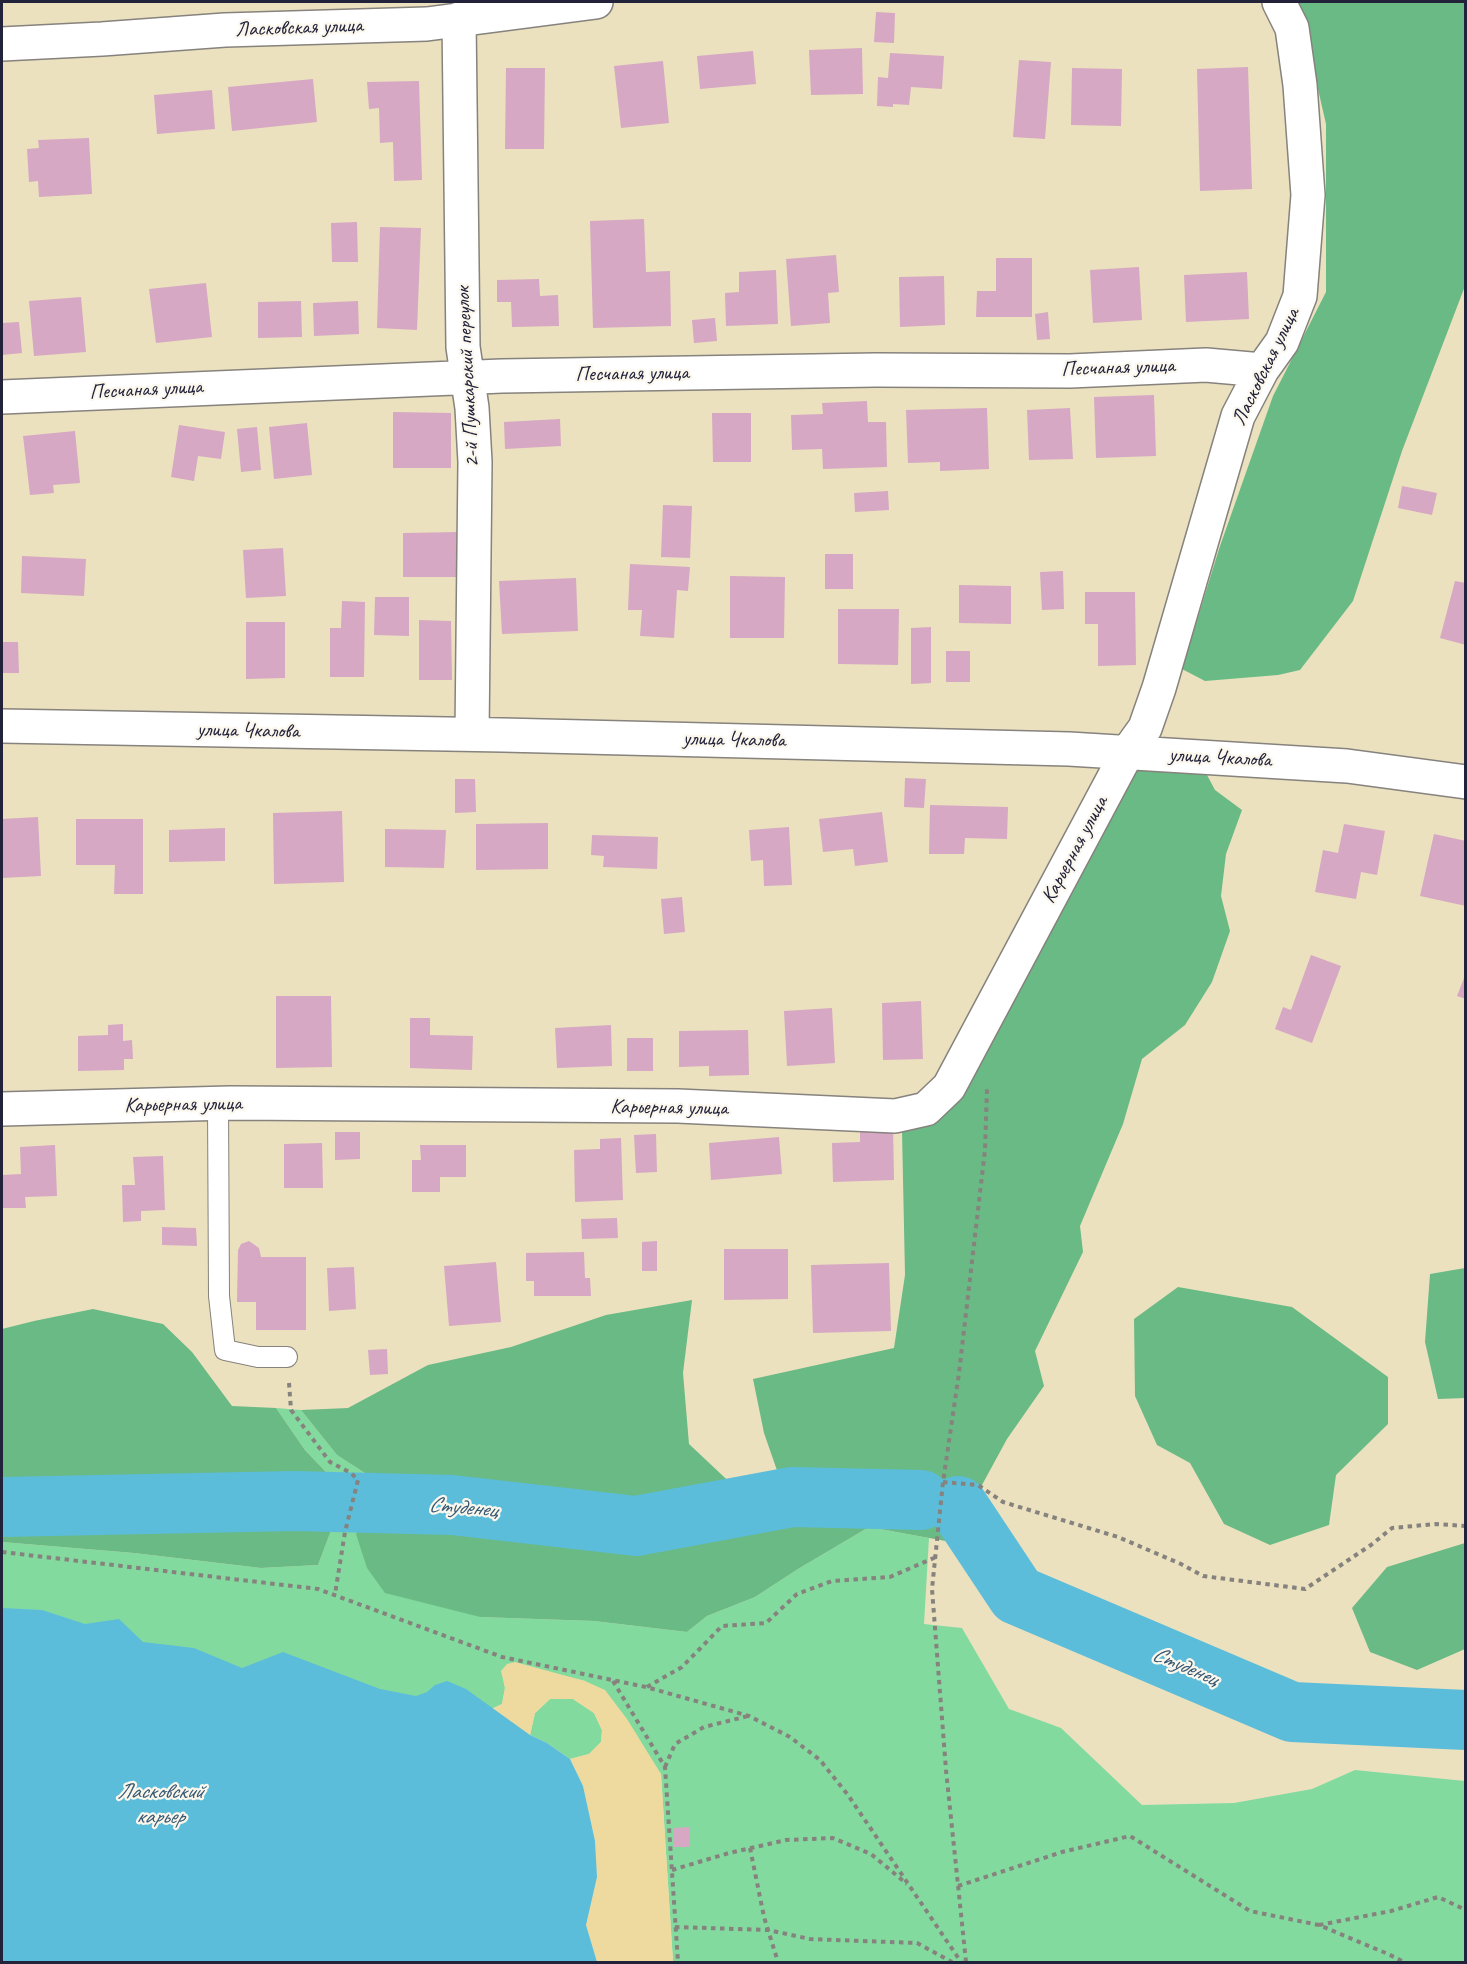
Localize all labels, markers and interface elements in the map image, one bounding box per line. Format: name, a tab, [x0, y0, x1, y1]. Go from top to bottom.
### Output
street label: Ласковская улица	[235, 13, 363, 43]
street label: 2-й Пушкарский переулок	[451, 286, 485, 468]
street label: Ласковская улица	[1227, 304, 1305, 430]
street label: Песчаная улица	[1061, 353, 1175, 383]
street label: Песчаная улица	[575, 360, 689, 388]
street label: Песчаная улица	[89, 374, 203, 406]
street label: улица Чкалова	[197, 718, 299, 744]
street label: улица Чкалова	[683, 727, 785, 753]
street label: улица Чкалова	[1168, 743, 1272, 773]
street label: Карьерная улица	[1036, 792, 1114, 908]
street label: Карьерная улица	[124, 1091, 242, 1119]
street label: Карьерная улица	[610, 1094, 728, 1122]
water label: Студенец	[428, 1492, 498, 1524]
water label: Студенец	[1148, 1641, 1222, 1693]
water label: Ласковский карьер	[117, 1779, 203, 1831]

